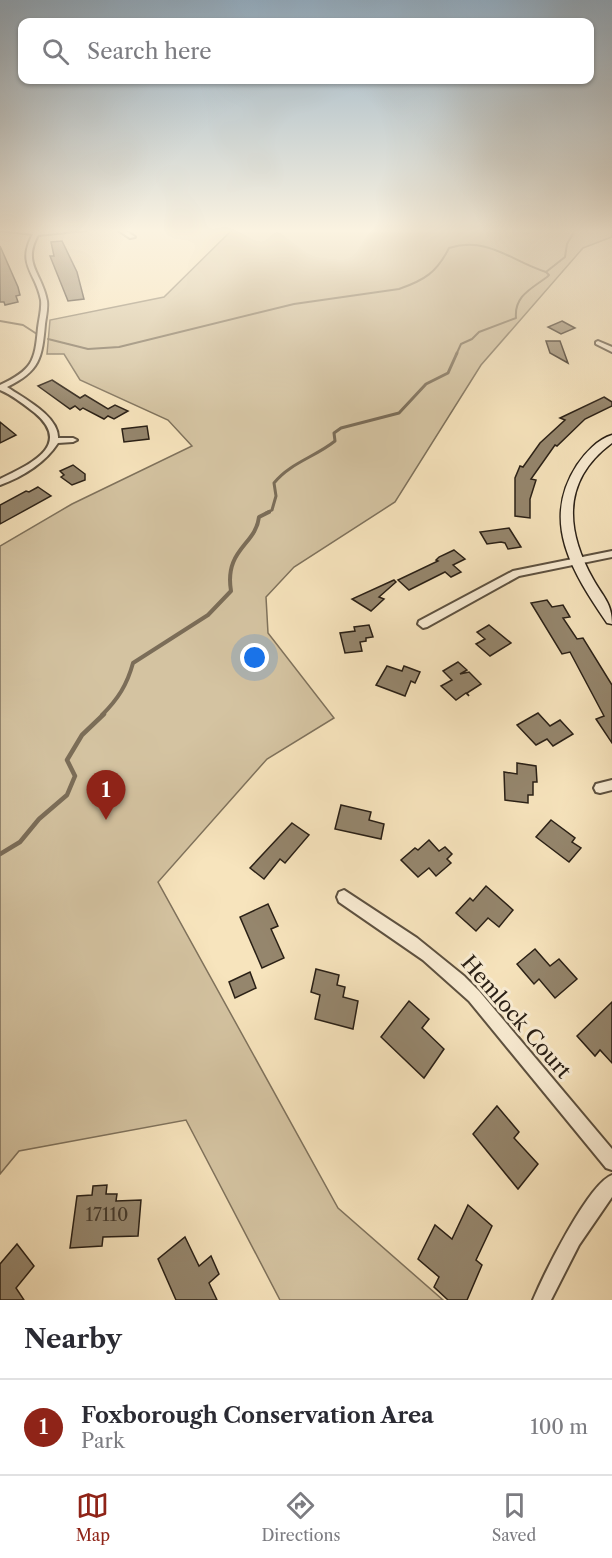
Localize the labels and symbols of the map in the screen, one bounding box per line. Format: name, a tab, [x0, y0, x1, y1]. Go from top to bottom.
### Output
your location	[240, 643, 269, 672]
pin: 1	[86, 770, 126, 820]
street label: Hemlock Court	[456, 950, 577, 1084]
house number: 17110	[86, 1204, 128, 1226]

